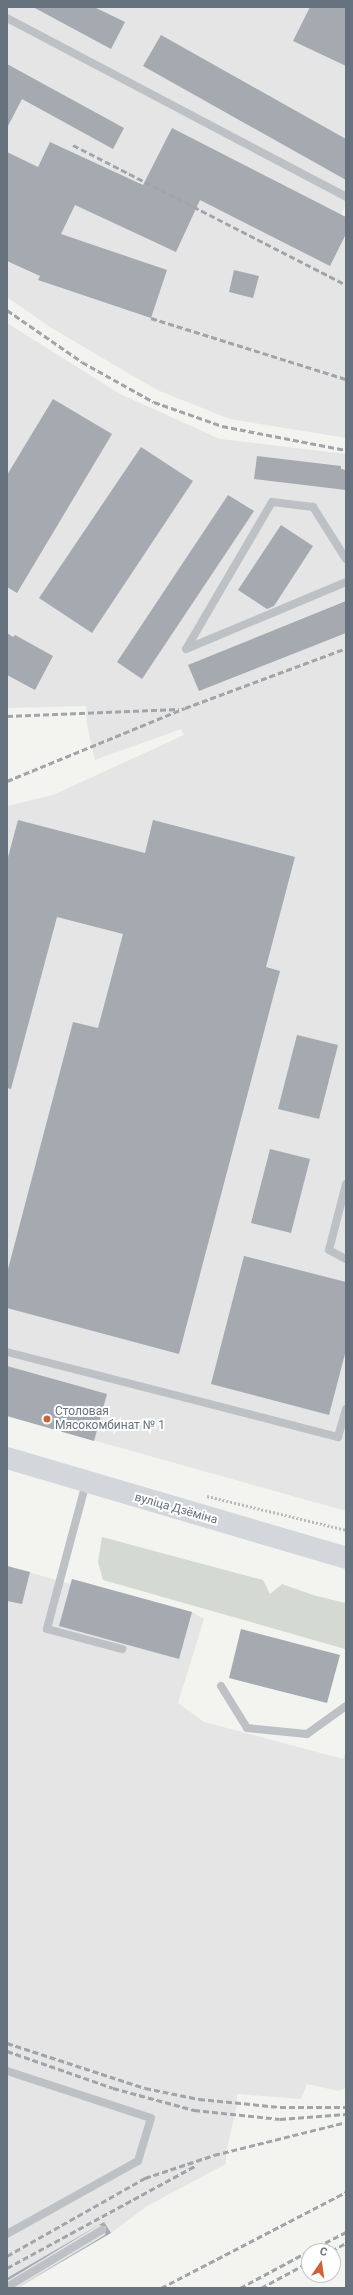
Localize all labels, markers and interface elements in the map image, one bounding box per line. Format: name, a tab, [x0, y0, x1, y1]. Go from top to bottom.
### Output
place label: Столовая Мясокомбинат № 1	[55, 1405, 165, 1433]
marker: Столовая Мясокомбинат № 1	[42, 1414, 52, 1424]
street label: вуліца Дзёміна	[133, 1490, 219, 1528]
north arrow	[301, 2243, 341, 2283]
text: С	[319, 2245, 329, 2259]

